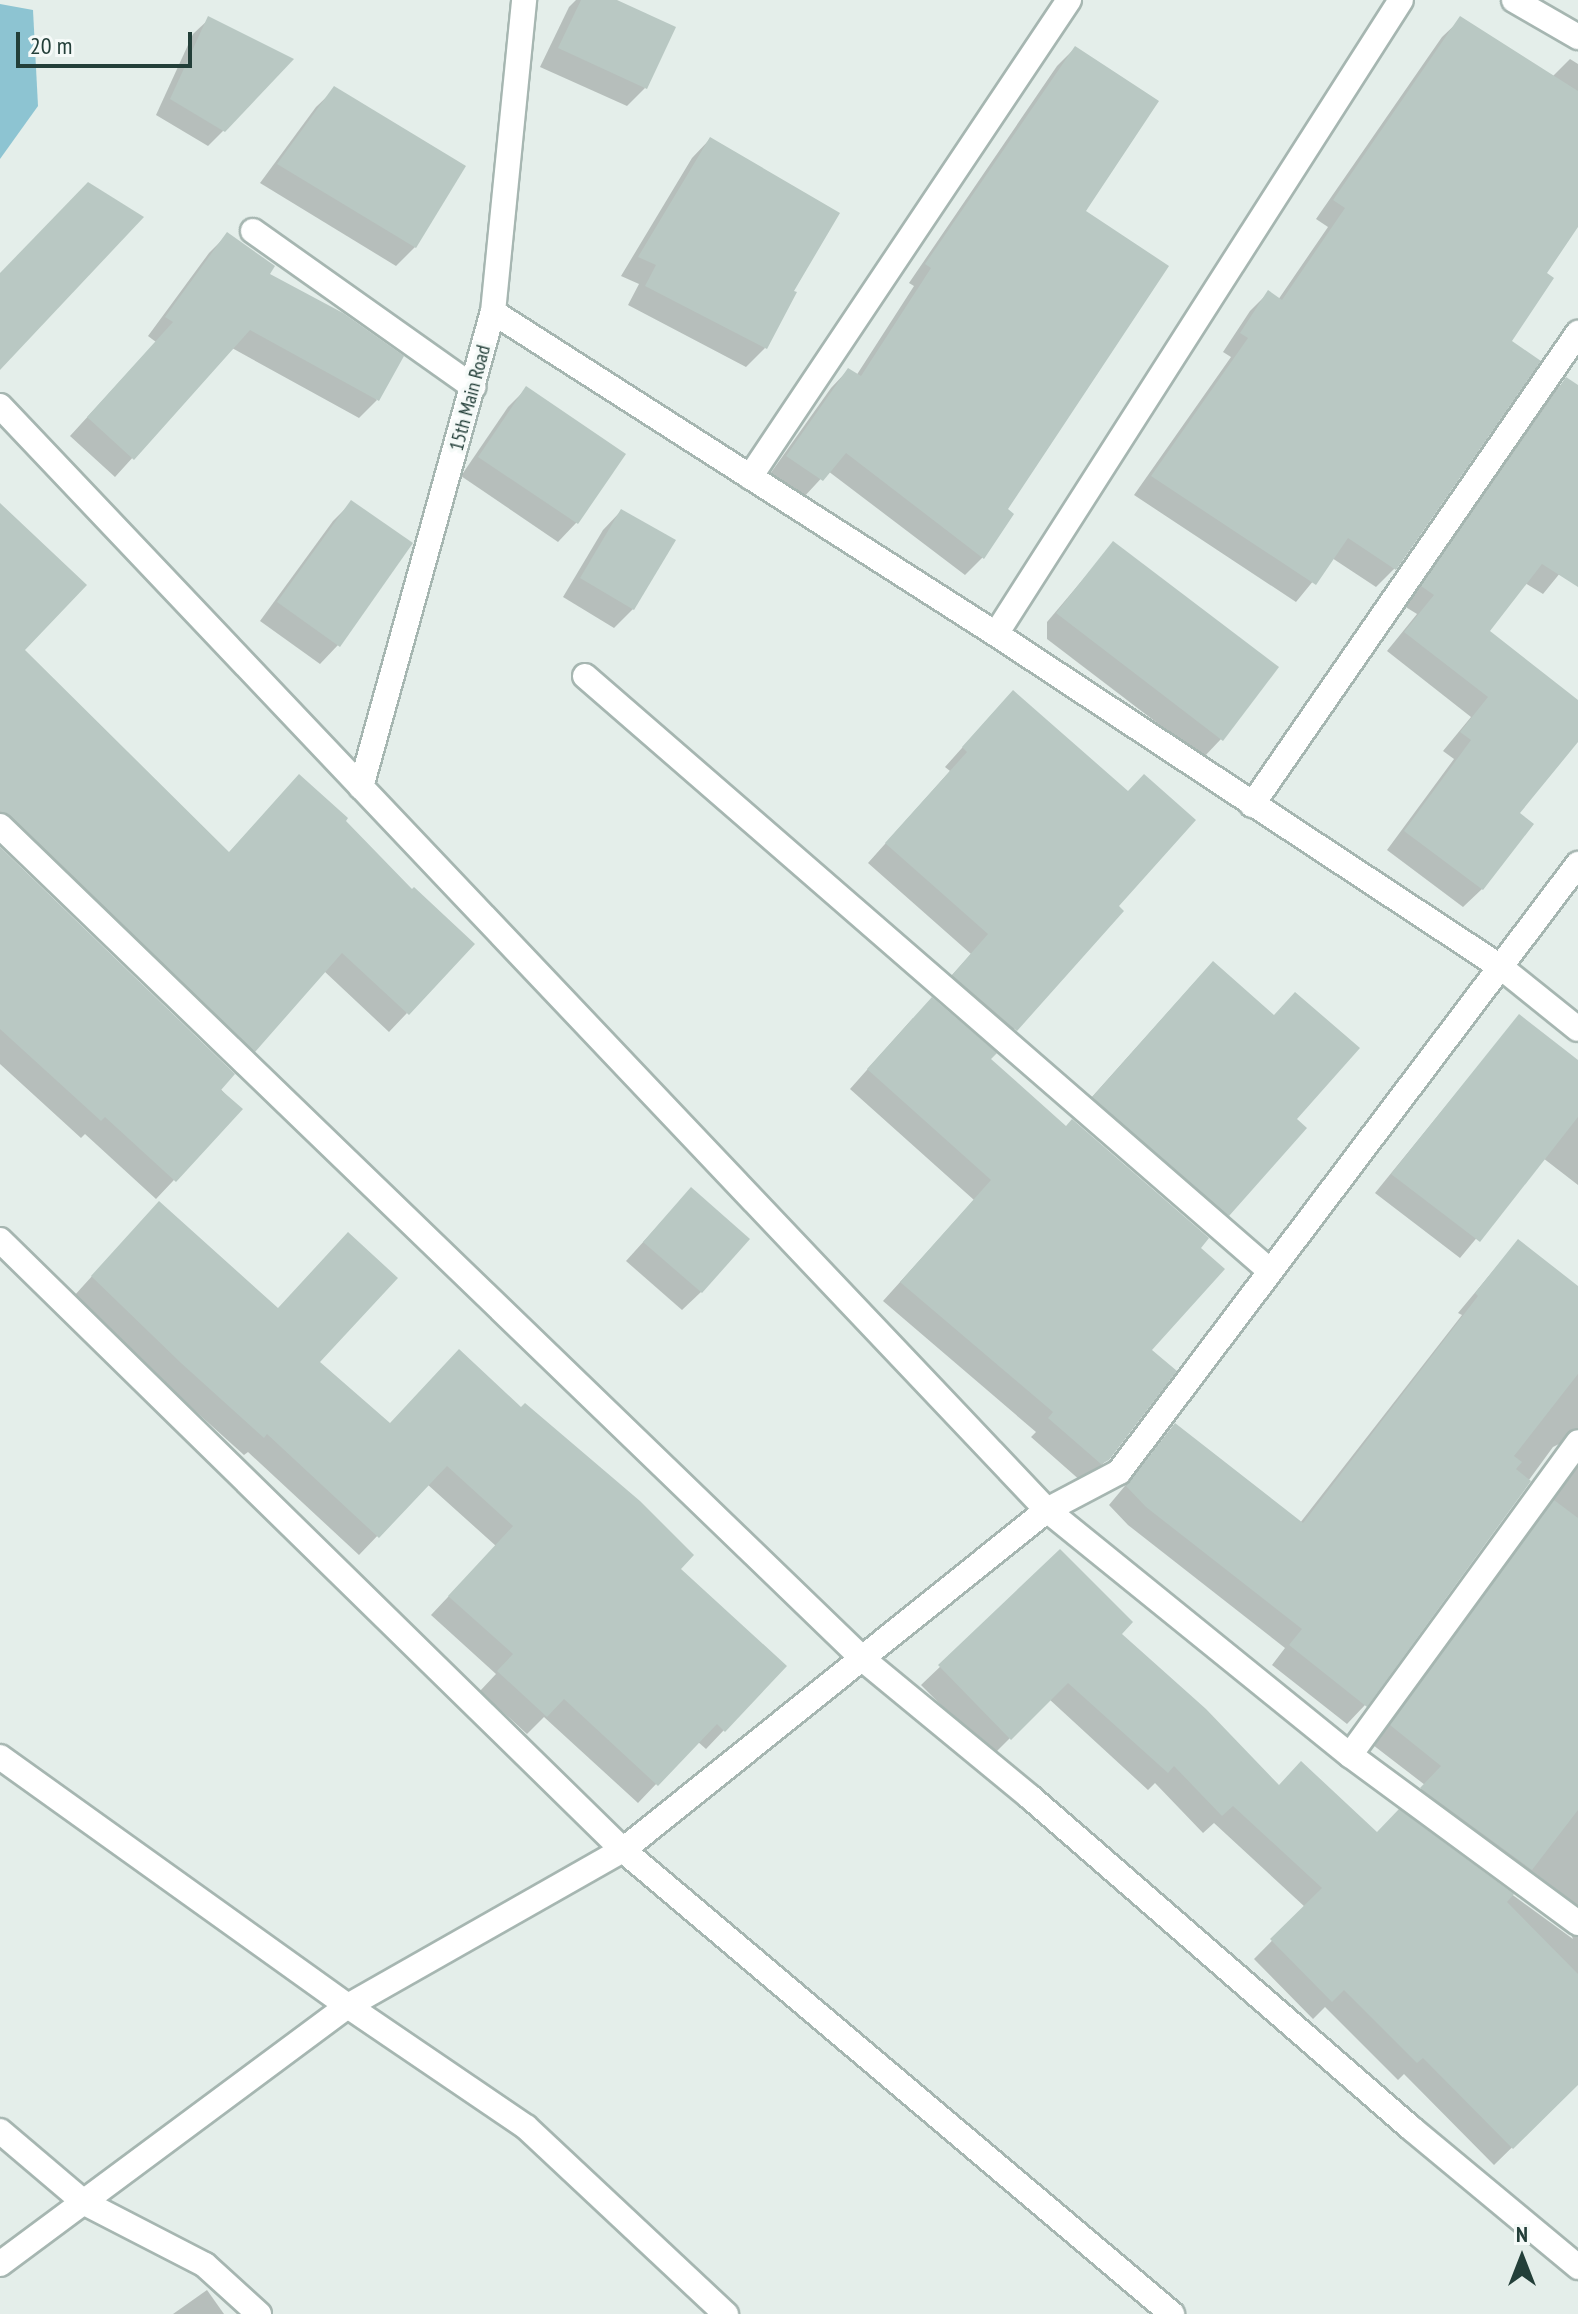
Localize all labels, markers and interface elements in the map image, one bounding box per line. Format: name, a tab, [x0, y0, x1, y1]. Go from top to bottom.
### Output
scale bar	[20, 16, 196, 66]
text: 20 m	[30, 30, 72, 61]
street label: 15th Main Road	[444, 342, 496, 454]
north arrow	[1482, 2218, 1562, 2298]
text: N	[1516, 2220, 1528, 2248]

